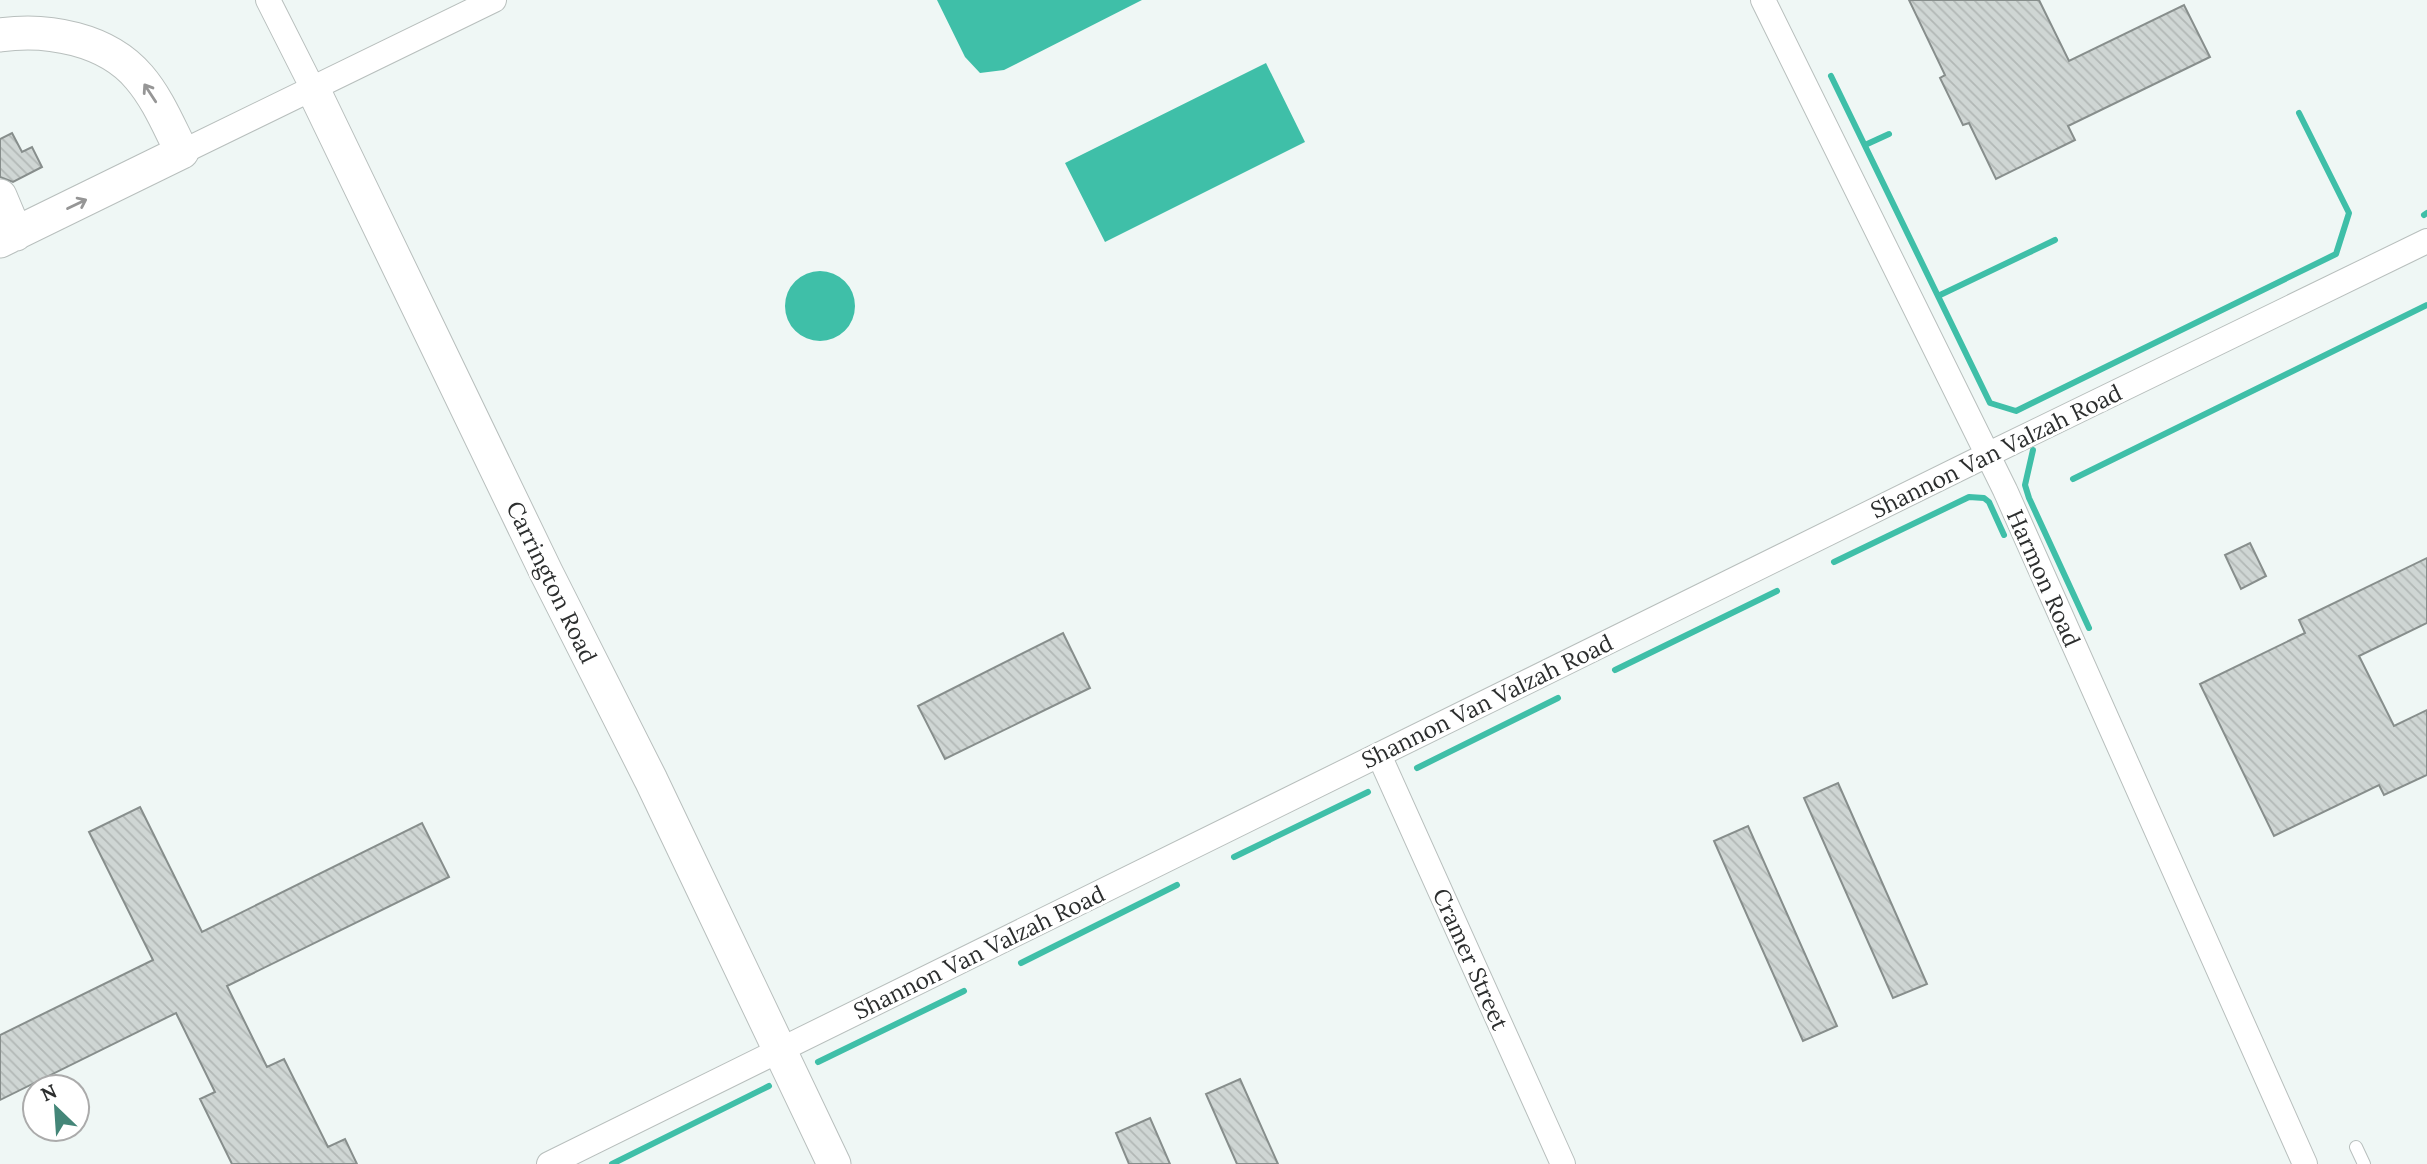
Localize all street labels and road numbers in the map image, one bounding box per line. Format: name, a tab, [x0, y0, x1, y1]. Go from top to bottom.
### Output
street label: Shannon Van Valzah Road	[1866, 377, 2127, 524]
street label: Carrington Road	[500, 496, 604, 668]
street label: Harmon Road	[2001, 505, 2087, 651]
street label: Shannon Van Valzah Road	[1357, 627, 1618, 774]
street label: Shannon Van Valzah Road	[849, 878, 1110, 1025]
street label: Cramer Street	[1427, 884, 1515, 1034]

